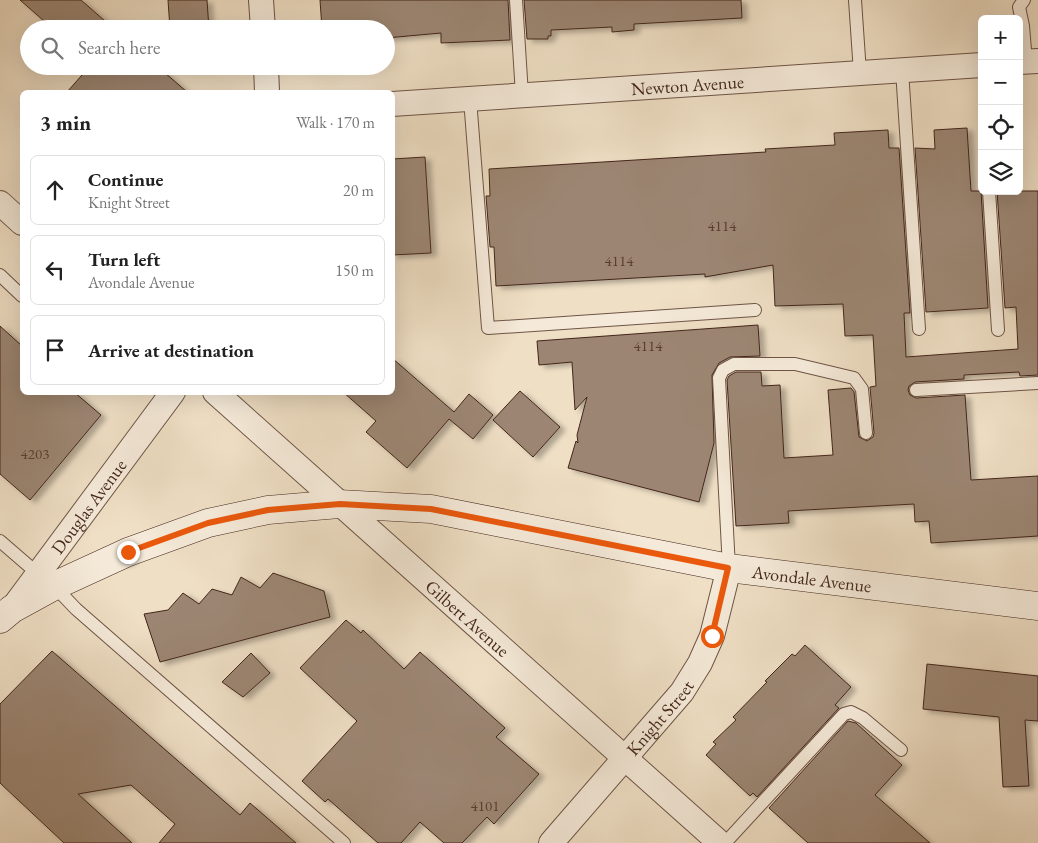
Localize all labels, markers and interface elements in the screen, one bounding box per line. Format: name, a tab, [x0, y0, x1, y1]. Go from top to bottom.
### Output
map controls	[978, 15, 1023, 195]
button: +	[978, 15, 1023, 60]
search box	[20, 20, 395, 75]
icon: search	[38, 34, 66, 62]
text: Search here	[78, 35, 160, 60]
button: −	[978, 60, 1023, 105]
street label: Newton Avenue	[630, 69, 745, 100]
button: locate	[978, 105, 1023, 150]
text: 3 min	[40, 109, 91, 136]
text: Walk · 170 m	[296, 112, 375, 133]
button: layers	[978, 150, 1023, 195]
text: Continue	[88, 167, 163, 192]
icon: ahead	[41, 176, 69, 204]
text: 20 m	[343, 180, 374, 201]
text: Knight Street	[88, 192, 170, 213]
house number: 4114	[708, 216, 737, 235]
text: Turn left	[88, 247, 160, 272]
house number: 4114	[605, 251, 634, 270]
icon: left	[41, 256, 69, 284]
text: 150 m	[335, 260, 374, 281]
text: Avondale Avenue	[88, 272, 195, 293]
icon: arrive	[41, 336, 69, 364]
house number: 4114	[634, 336, 663, 355]
text: Arrive at destination	[88, 338, 254, 363]
house number: 4203	[21, 444, 49, 463]
street label: Douglas Avenue	[46, 454, 131, 558]
route end	[117, 541, 140, 564]
street label: Avondale Avenue	[750, 559, 873, 597]
street label: Gilbert Avenue	[421, 574, 515, 661]
route start	[701, 625, 724, 648]
street label: Knight Street	[621, 675, 698, 760]
house number: 4101	[471, 796, 499, 815]

